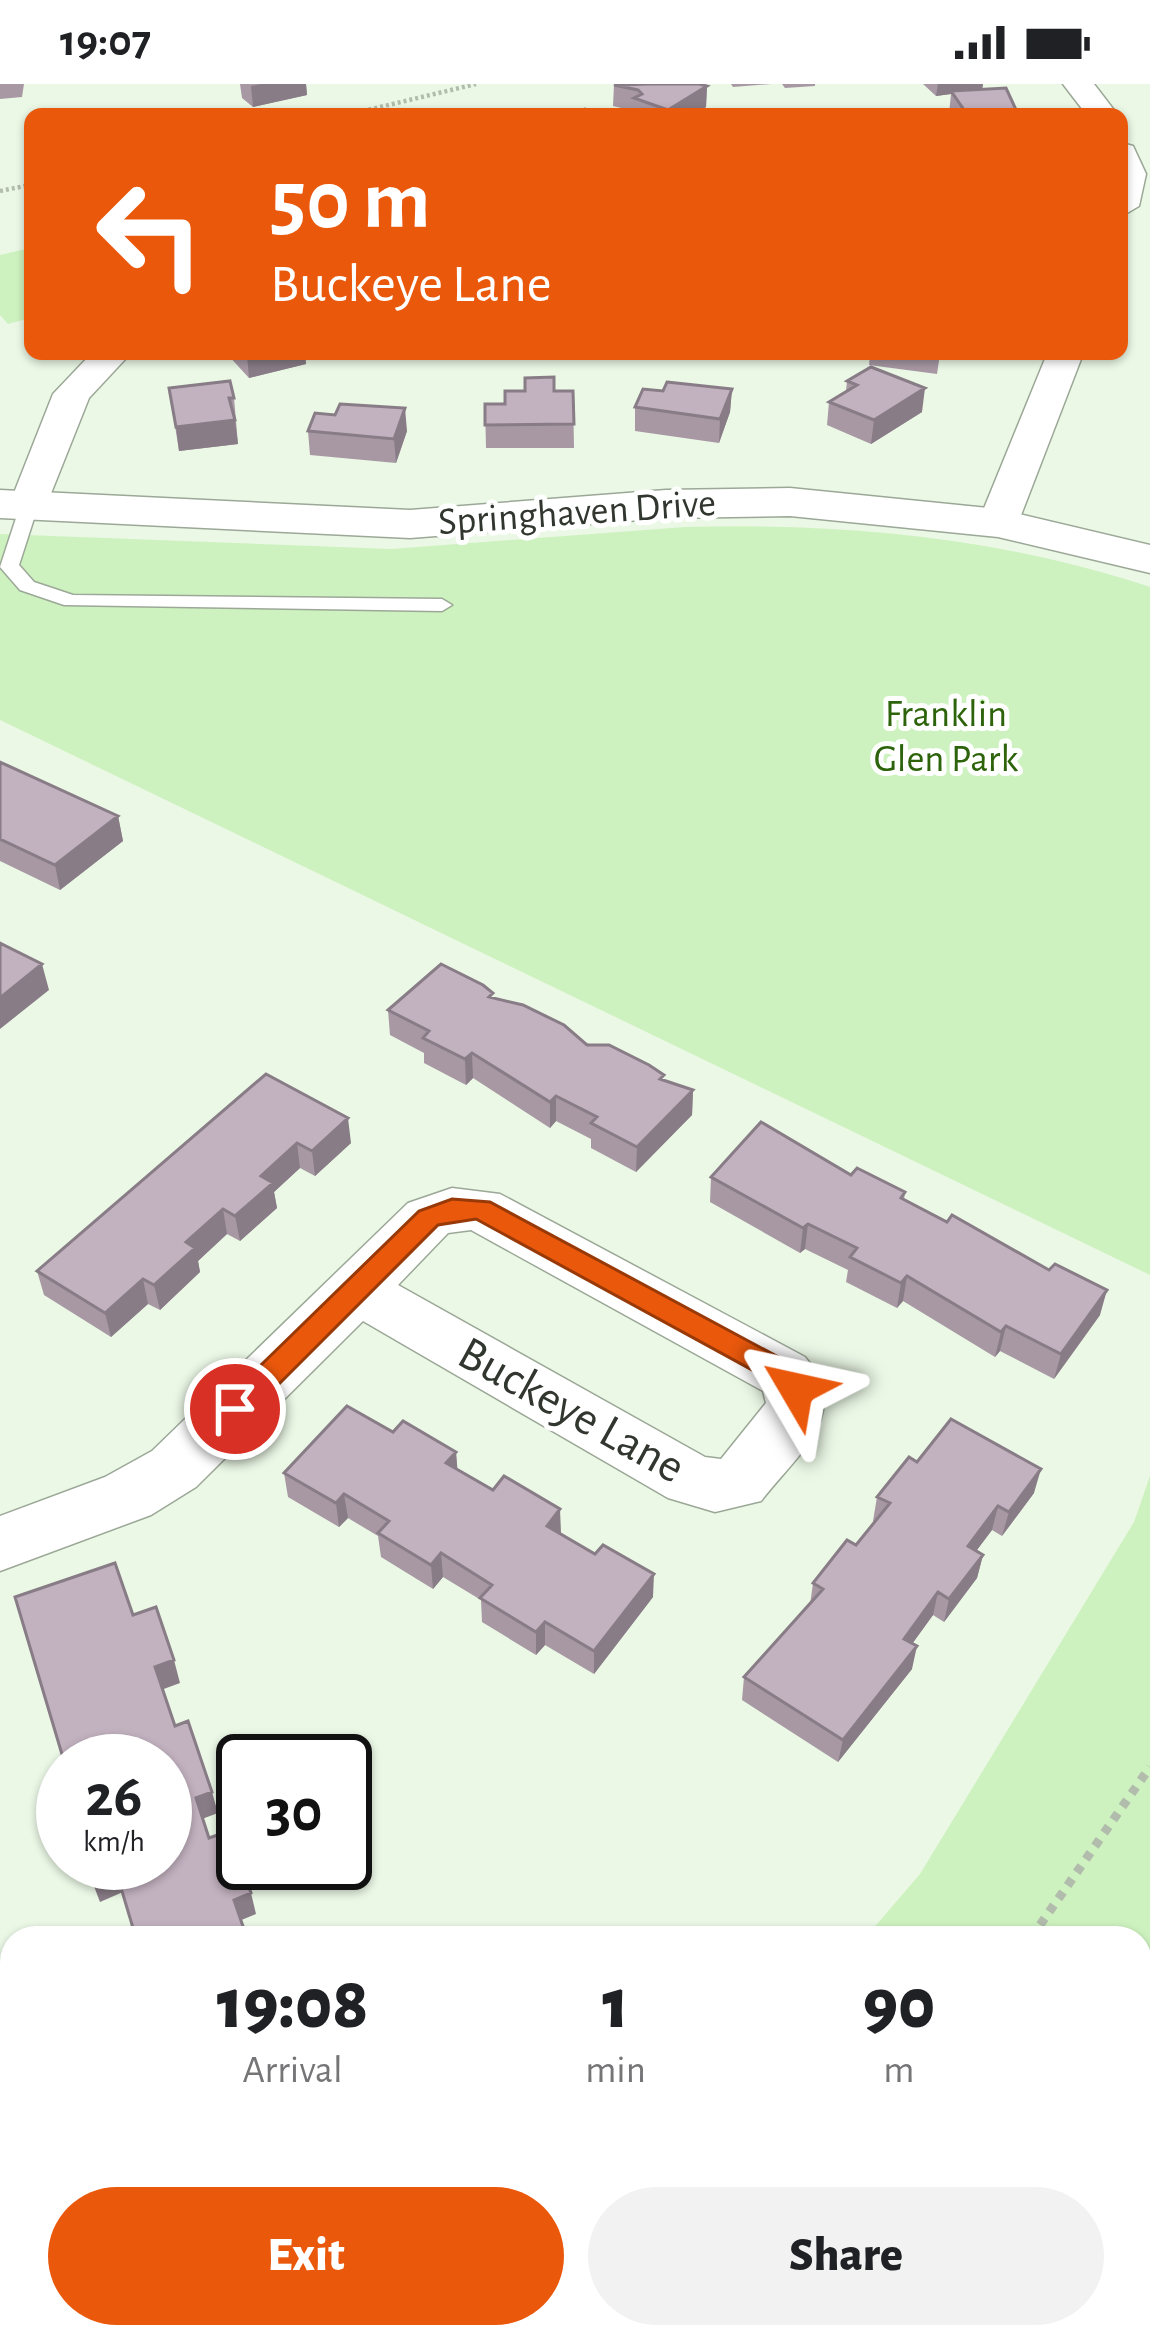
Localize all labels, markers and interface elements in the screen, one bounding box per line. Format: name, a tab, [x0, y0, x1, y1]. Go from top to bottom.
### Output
text: 19:07	[60, 19, 151, 64]
icon: left	[72, 156, 228, 312]
text: 50 m	[270, 160, 431, 244]
text: Buckeye Lane	[270, 258, 552, 312]
street label: Springhaven Drive	[437, 484, 717, 542]
park label: Franklin Glen Park	[874, 695, 1018, 779]
position arrow	[733, 1326, 859, 1452]
street label: Buckeye Lane	[450, 1329, 692, 1493]
pin	[184, 1358, 286, 1460]
icon: arrive	[202, 1376, 268, 1442]
speed limit sign: 30	[216, 1734, 372, 1890]
text: 26	[85, 1767, 143, 1827]
text: km/h	[83, 1827, 145, 1857]
text: 19:08	[217, 1969, 368, 2041]
text: 1	[602, 1969, 629, 2041]
text: 90	[863, 1969, 935, 2041]
text: Arrival	[242, 2051, 343, 2090]
text: min	[585, 2051, 646, 2090]
text: m	[883, 2051, 915, 2090]
button: Exit	[48, 2187, 564, 2325]
button: Share	[588, 2187, 1104, 2325]

